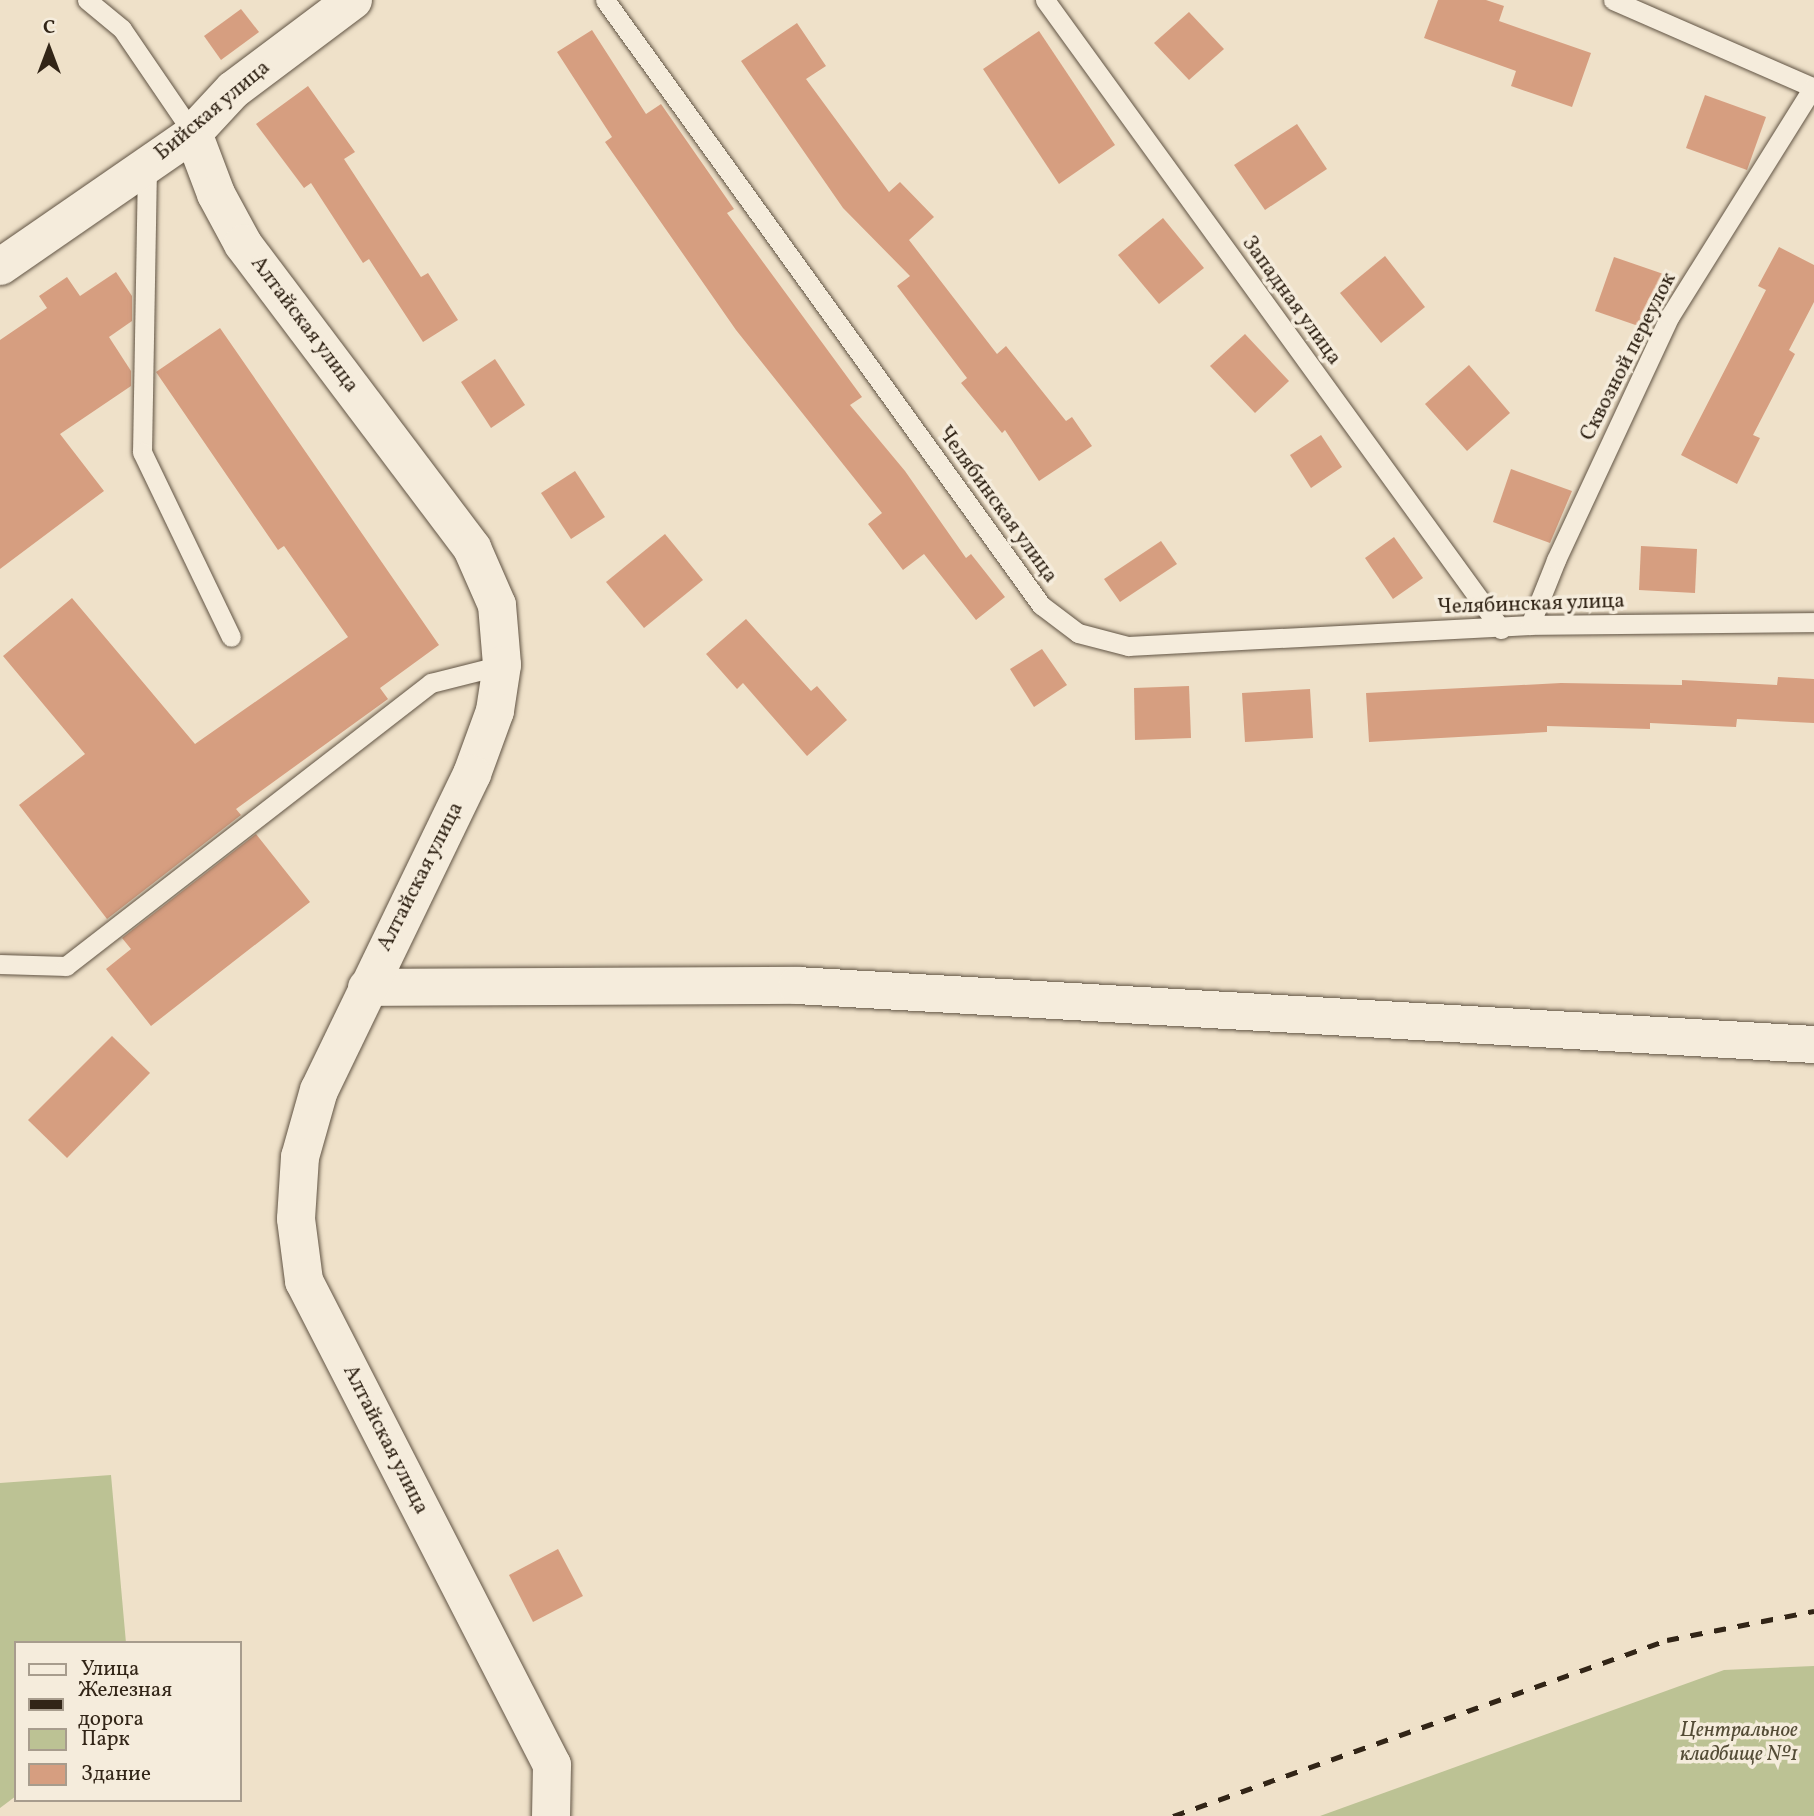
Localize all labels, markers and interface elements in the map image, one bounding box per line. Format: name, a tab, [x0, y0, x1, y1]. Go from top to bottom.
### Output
north arrow	[14, 14, 84, 84]
text: С	[43, 15, 55, 41]
street label: Бийская улица	[150, 55, 276, 167]
street label: Западная улица	[1236, 231, 1346, 371]
street label: Алтайская улица	[244, 252, 364, 398]
street label: Сквозной переулок	[1576, 269, 1682, 445]
street label: Челябинская улица	[931, 421, 1063, 589]
street label: Челябинская улица	[1436, 589, 1626, 621]
street label: Алтайская улица	[372, 798, 470, 956]
street label: Алтайская улица	[336, 1361, 434, 1519]
legend	[14, 1641, 242, 1802]
text: Улица	[81, 1655, 139, 1684]
text: Железная дорога	[78, 1676, 172, 1734]
park label: Центральное кладбище №1	[1680, 1718, 1798, 1768]
text: Парк	[81, 1725, 130, 1754]
text: Здание	[81, 1760, 151, 1789]

